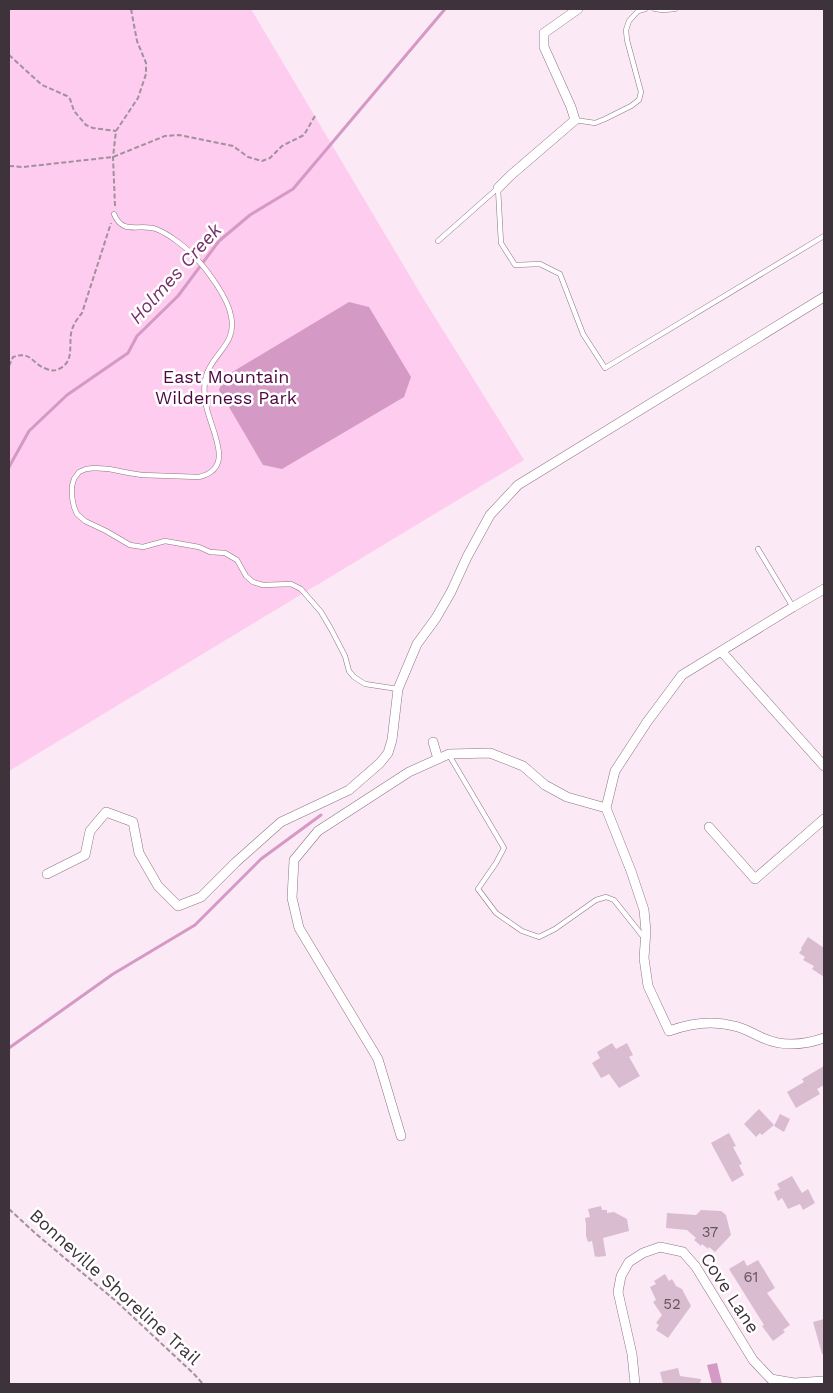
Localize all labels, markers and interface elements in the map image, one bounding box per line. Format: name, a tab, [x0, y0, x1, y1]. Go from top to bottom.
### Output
water label: Holmes Creek	[124, 218, 227, 328]
park label: East Mountain Wilderness Park	[155, 366, 297, 408]
street label: Bonneville Shoreline Trail	[26, 1204, 205, 1369]
house number: 37	[702, 1223, 718, 1241]
street label: Cove Lane	[697, 1249, 764, 1337]
house number: 61	[744, 1268, 758, 1286]
house number: 52	[663, 1295, 681, 1313]

